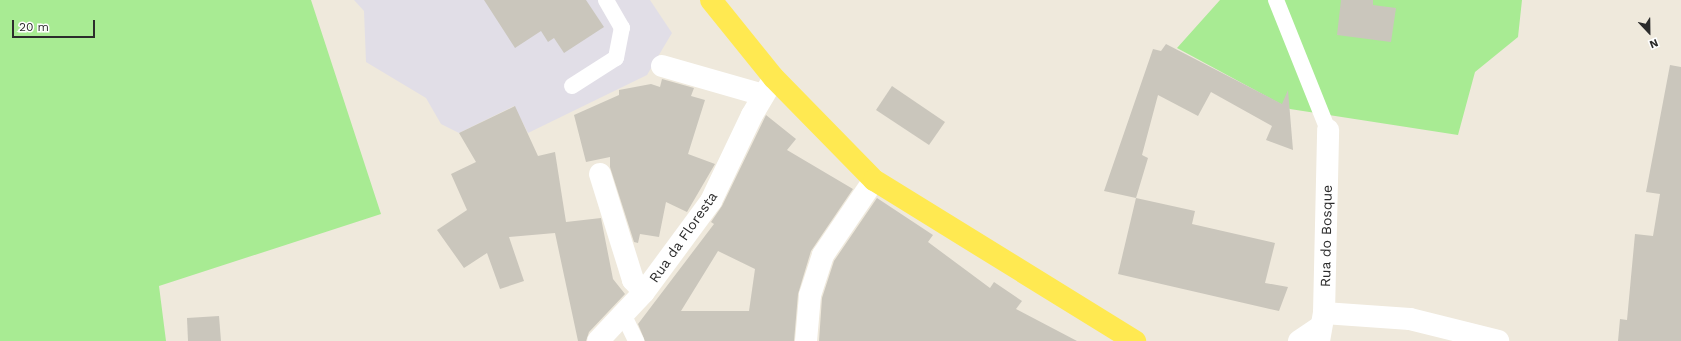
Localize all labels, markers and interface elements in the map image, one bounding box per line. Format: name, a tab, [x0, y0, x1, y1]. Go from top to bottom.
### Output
scale bar	[14, 12, 97, 38]
north arrow	[1629, 12, 1669, 52]
text: 20 m	[19, 20, 49, 34]
text: N	[1647, 36, 1660, 51]
street label: Rua do Bosque	[1317, 184, 1335, 288]
street label: Rua da Floresta	[645, 188, 721, 286]

